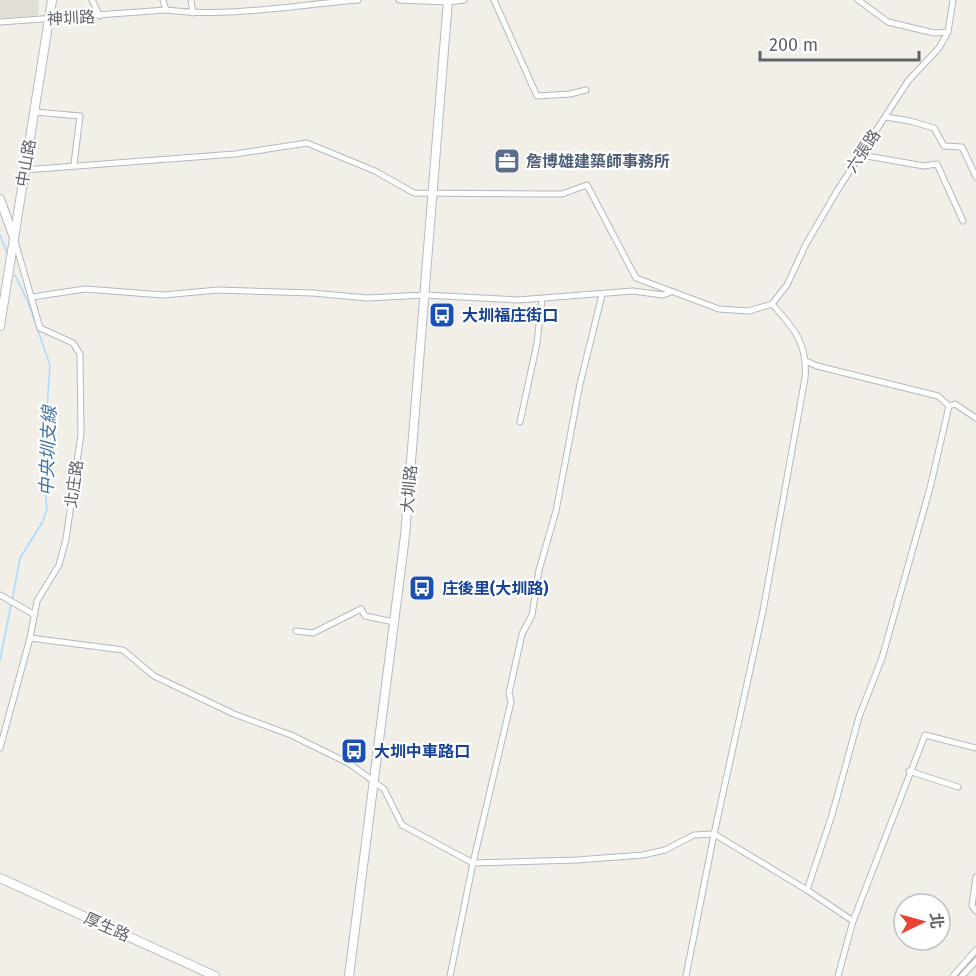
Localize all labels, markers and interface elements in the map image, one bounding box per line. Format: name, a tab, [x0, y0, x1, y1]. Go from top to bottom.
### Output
street label: 神圳路	[47, 7, 95, 29]
scale bar	[760, 24, 919, 62]
text: 200 m	[769, 34, 818, 56]
street label: 六張路	[842, 126, 884, 176]
street label: 中山路	[12, 138, 40, 188]
office icon: 詹博雄建築師事務所	[492, 146, 522, 176]
place label: 詹博雄建築師事務所	[526, 152, 670, 171]
bus stop icon: 大圳福庄街口	[427, 300, 457, 330]
place label: 大圳福庄街口	[462, 306, 558, 325]
water label: 中央圳支線	[35, 404, 61, 496]
street label: 北庄路	[61, 459, 87, 509]
street label: 大圳路	[397, 464, 421, 514]
bus stop icon: 庄後里(大圳路)	[407, 573, 437, 603]
place label: 庄後里(大圳路)	[442, 579, 548, 598]
bus stop icon: 大圳中車路口	[339, 736, 369, 766]
place label: 大圳中車路口	[374, 742, 470, 761]
north arrow	[892, 892, 952, 952]
street label: 厚生路	[81, 909, 133, 945]
text: 北	[926, 912, 947, 930]

